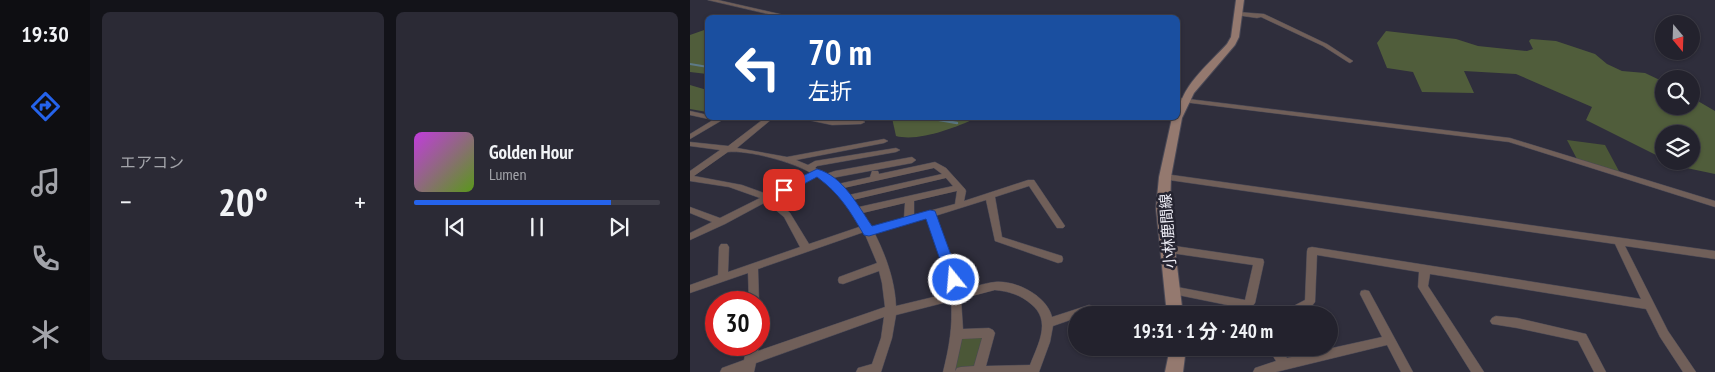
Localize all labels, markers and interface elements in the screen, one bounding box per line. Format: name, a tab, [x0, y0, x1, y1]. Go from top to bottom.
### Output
north arrow	[1655, 15, 1700, 60]
map controls	[1655, 15, 1700, 170]
text: 19:30	[21, 20, 69, 48]
text: 70 m	[808, 29, 872, 75]
icon: left	[725, 35, 790, 100]
button: search	[1655, 70, 1700, 115]
text: 左折	[808, 77, 852, 105]
icon: directions	[28, 89, 63, 124]
button: layers	[1655, 125, 1700, 170]
text: Golden Hour	[489, 140, 573, 164]
text: エアコン	[120, 152, 184, 172]
text: Lumen	[489, 164, 526, 184]
icon: music	[28, 165, 63, 200]
pin	[763, 169, 805, 211]
icon: arrive	[770, 176, 798, 204]
text: 20°	[218, 177, 268, 226]
text: −	[120, 183, 132, 220]
text: +	[354, 183, 366, 220]
street label: 小林鹿間線	[1155, 193, 1180, 269]
icon: previous	[441, 213, 469, 241]
icon: pause	[523, 213, 551, 241]
icon: next	[605, 213, 633, 241]
icon: phone	[28, 241, 63, 276]
position arrow	[927, 253, 979, 305]
speed limit sign: 30	[705, 291, 770, 356]
icon: climate	[28, 317, 63, 352]
text: 19:31 · 1 分 · 240 m	[1133, 319, 1273, 343]

